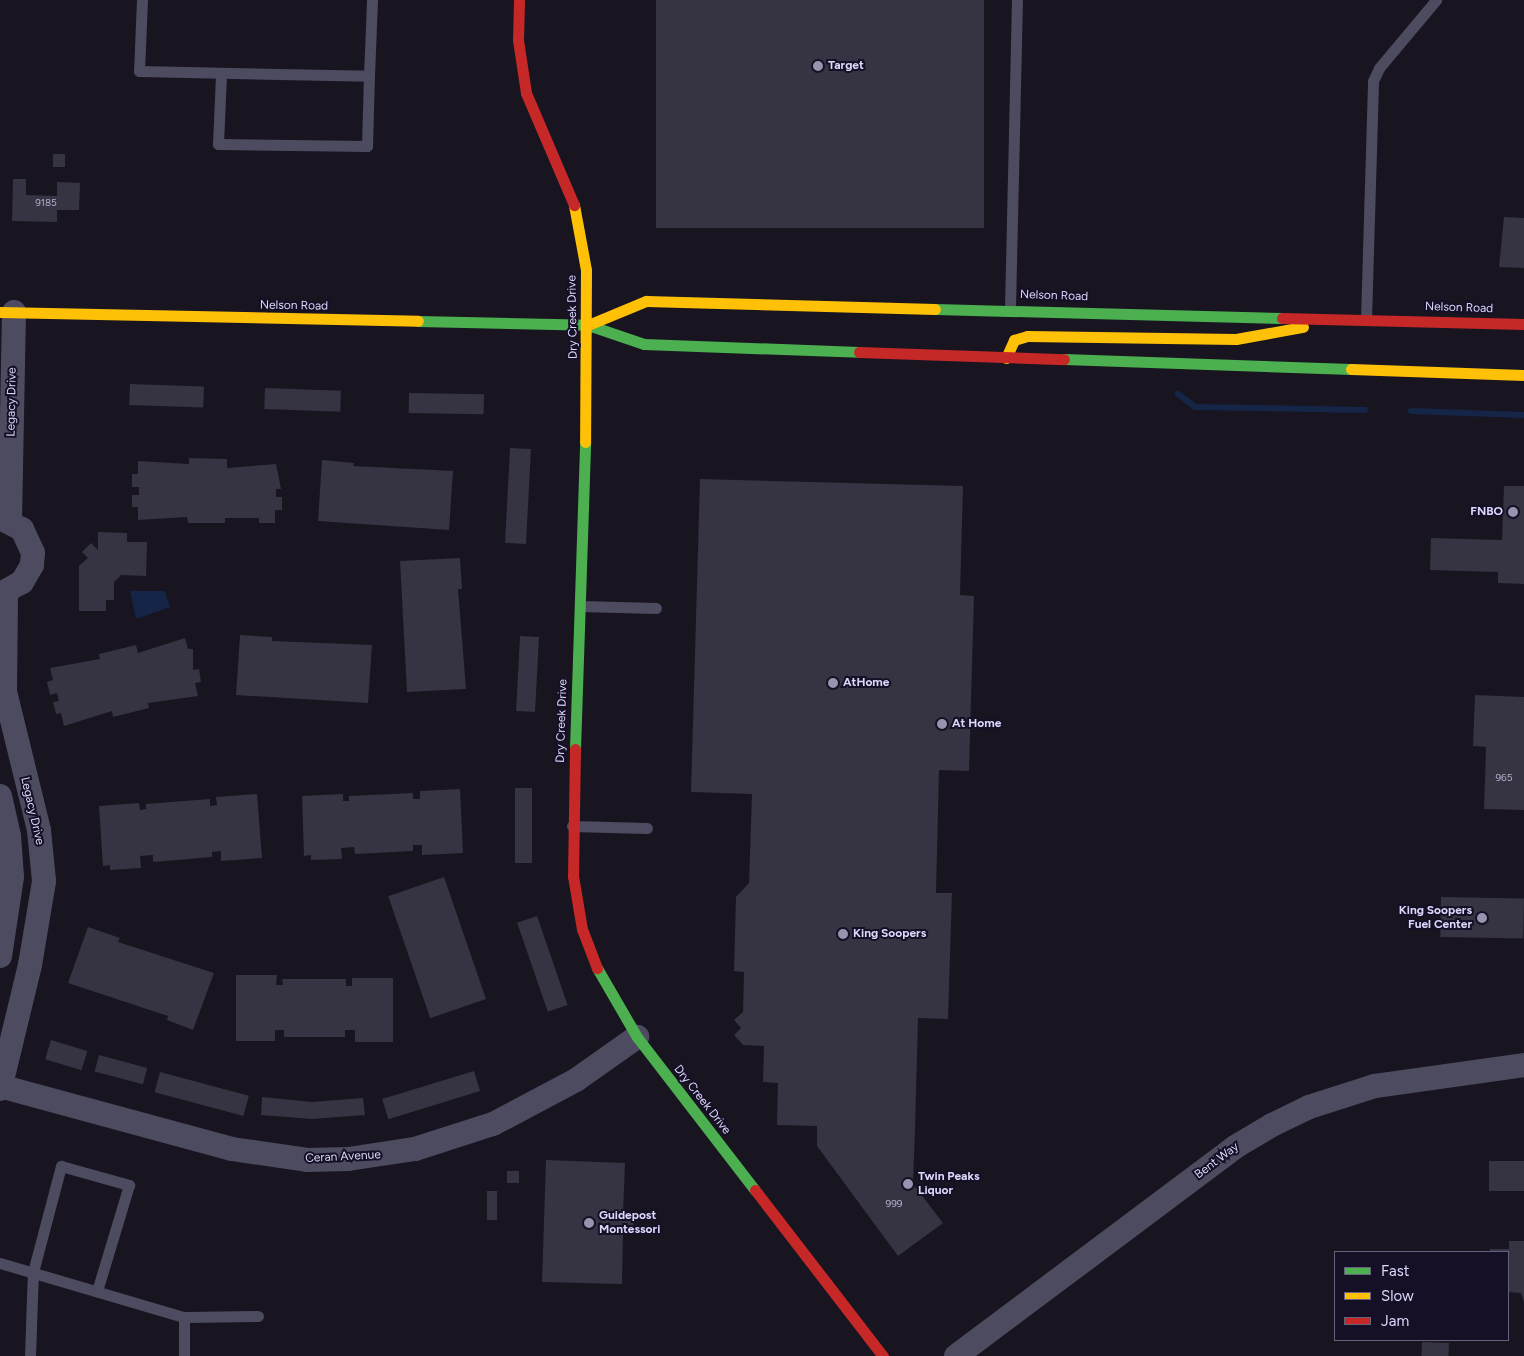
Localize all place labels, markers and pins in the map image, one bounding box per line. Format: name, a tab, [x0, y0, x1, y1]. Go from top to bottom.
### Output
place label: Target	[828, 59, 864, 73]
marker: Target	[812, 60, 824, 72]
place label: FNBO	[1470, 505, 1503, 519]
marker: FNBO	[1507, 506, 1519, 518]
place label: AtHome	[843, 676, 889, 690]
marker: AtHome	[827, 677, 839, 689]
place label: At Home	[952, 717, 1001, 731]
marker: At Home	[936, 718, 948, 730]
place label: King Soopers Fuel Center	[1399, 904, 1472, 932]
marker: King Soopers Fuel Center	[1476, 912, 1488, 924]
place label: King Soopers	[853, 927, 926, 941]
marker: King Soopers	[837, 928, 849, 940]
place label: Twin Peaks Liquor	[918, 1170, 980, 1198]
marker: Twin Peaks Liquor	[902, 1178, 914, 1190]
place label: Guidepost Montessori	[599, 1209, 660, 1237]
marker: Guidepost Montessori	[583, 1217, 595, 1229]

